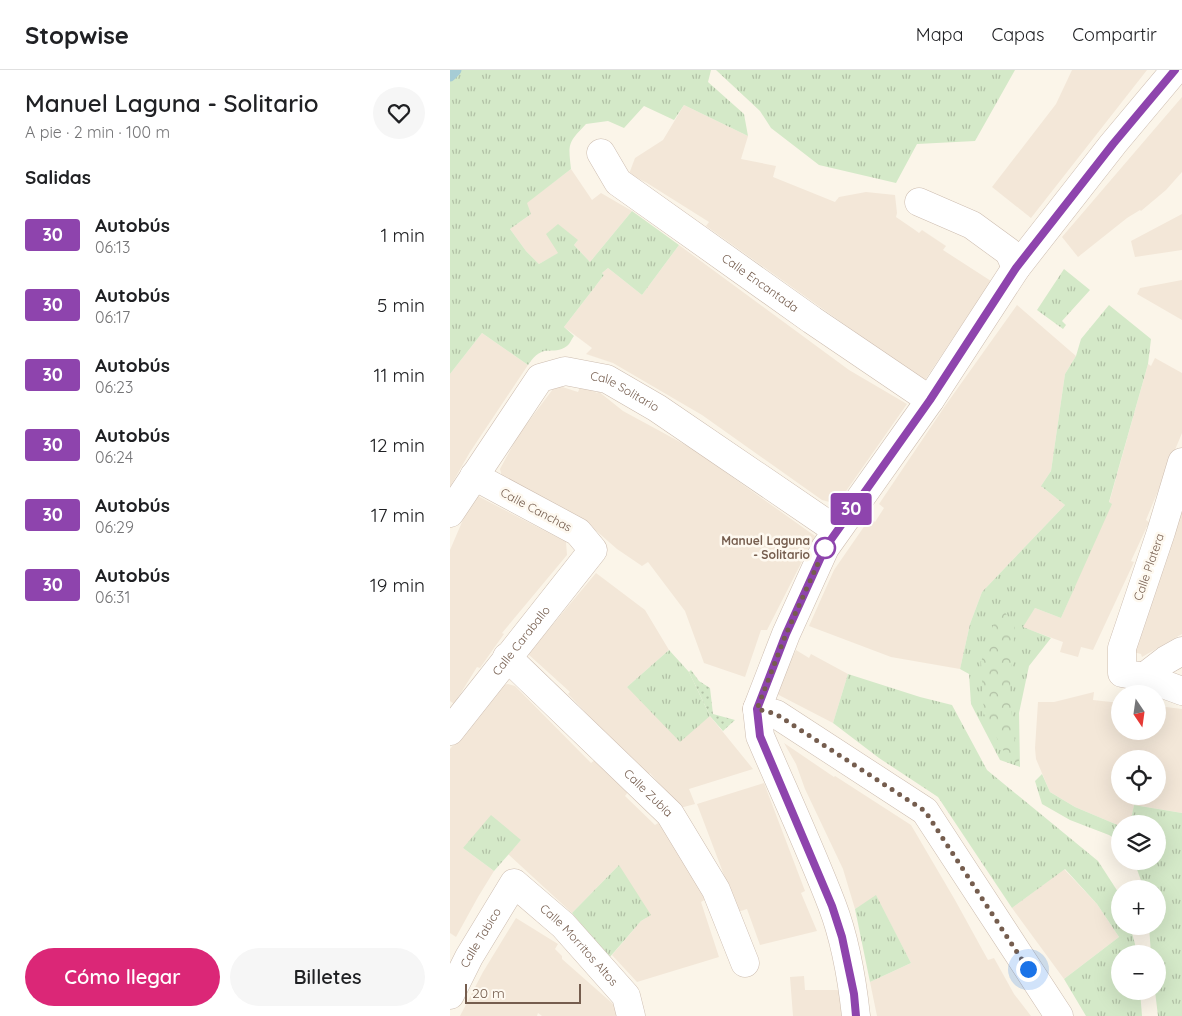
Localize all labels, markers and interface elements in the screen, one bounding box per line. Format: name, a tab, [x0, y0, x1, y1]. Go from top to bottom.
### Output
text: Stopwise	[25, 20, 129, 50]
text: Mapa	[916, 23, 963, 46]
text: Capas	[991, 23, 1044, 46]
text: Compartir	[1072, 23, 1157, 46]
button: heart	[373, 87, 425, 139]
text: Manuel Laguna - Solitario	[25, 88, 319, 118]
text: A pie · 2 min · 100 m	[25, 122, 170, 142]
text: Salidas	[25, 165, 91, 189]
text: Autobús	[95, 213, 170, 237]
text: 30	[42, 223, 63, 246]
text: 1 min	[380, 223, 425, 247]
text: 06:13	[95, 237, 130, 257]
street label: Calle Encantada	[719, 250, 802, 315]
text: Autobús	[95, 283, 170, 307]
text: 30	[42, 293, 63, 316]
text: 5 min	[377, 293, 425, 317]
text: 06:17	[95, 307, 130, 327]
text: Autobús	[95, 353, 170, 377]
text: 30	[42, 363, 63, 386]
text: 11 min	[373, 363, 425, 387]
street label: Calle Solitario	[589, 368, 662, 415]
text: 06:23	[95, 377, 133, 397]
text: Autobús	[95, 423, 170, 447]
text: 30	[42, 433, 63, 456]
text: 12 min	[370, 433, 425, 457]
text: 06:24	[95, 447, 133, 467]
street label: Calle Canchas	[498, 484, 575, 535]
text: Autobús	[95, 493, 170, 517]
line badge: 30	[828, 493, 874, 525]
text: 30	[841, 497, 861, 520]
text: 30	[42, 503, 63, 526]
text: 17 min	[371, 503, 425, 527]
text: 06:29	[95, 517, 134, 537]
street label: Calle Platera	[1130, 531, 1167, 603]
place label: Manuel Laguna - Solitario	[721, 533, 811, 562]
marker: Manuel Laguna - Solitario	[814, 537, 836, 559]
text: Autobús	[95, 563, 170, 587]
text: 30	[42, 573, 63, 596]
text: 19 min	[370, 573, 425, 597]
text: 06:31	[95, 587, 130, 607]
street label: Calle Caraballo	[489, 603, 553, 678]
north arrow	[1111, 685, 1166, 740]
map controls	[1111, 685, 1166, 1000]
button: locate	[1111, 750, 1166, 805]
street label: Calle Zubía	[621, 766, 676, 820]
button: layers	[1111, 815, 1166, 870]
button: +	[1111, 880, 1166, 935]
street label: Calle Morritos Altos	[537, 901, 622, 989]
street label: Calle Tabico	[457, 905, 504, 970]
button: −	[1111, 945, 1166, 1000]
button: Cómo llegar	[25, 948, 220, 1006]
button: Billetes	[230, 948, 425, 1006]
your location	[1016, 957, 1041, 982]
scale bar	[465, 981, 581, 1004]
text: 20 m	[472, 984, 505, 1002]

